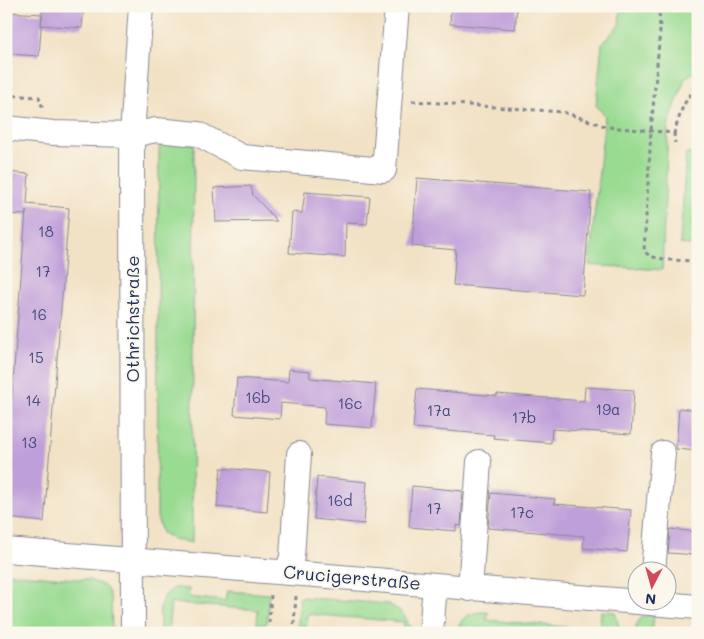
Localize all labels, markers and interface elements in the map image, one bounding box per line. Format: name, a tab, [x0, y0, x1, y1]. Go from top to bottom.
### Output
house number: 18	[38, 221, 54, 241]
street label: Othrichstraße	[120, 255, 144, 383]
house number: 17	[35, 261, 51, 281]
house number: 16	[31, 304, 47, 324]
house number: 15	[28, 347, 44, 367]
house number: 16b	[245, 387, 271, 407]
house number: 14	[25, 390, 41, 410]
house number: 16c	[338, 393, 362, 413]
house number: 19a	[596, 399, 620, 419]
house number: 17a	[427, 400, 451, 420]
house number: 17b	[512, 407, 536, 427]
house number: 13	[21, 432, 37, 452]
house number: 16d	[327, 490, 353, 510]
house number: 17	[426, 498, 442, 518]
house number: 17c	[510, 502, 534, 522]
street label: Crucigerstraße	[282, 559, 422, 595]
north arrow	[626, 562, 676, 612]
text: N	[644, 589, 657, 609]

